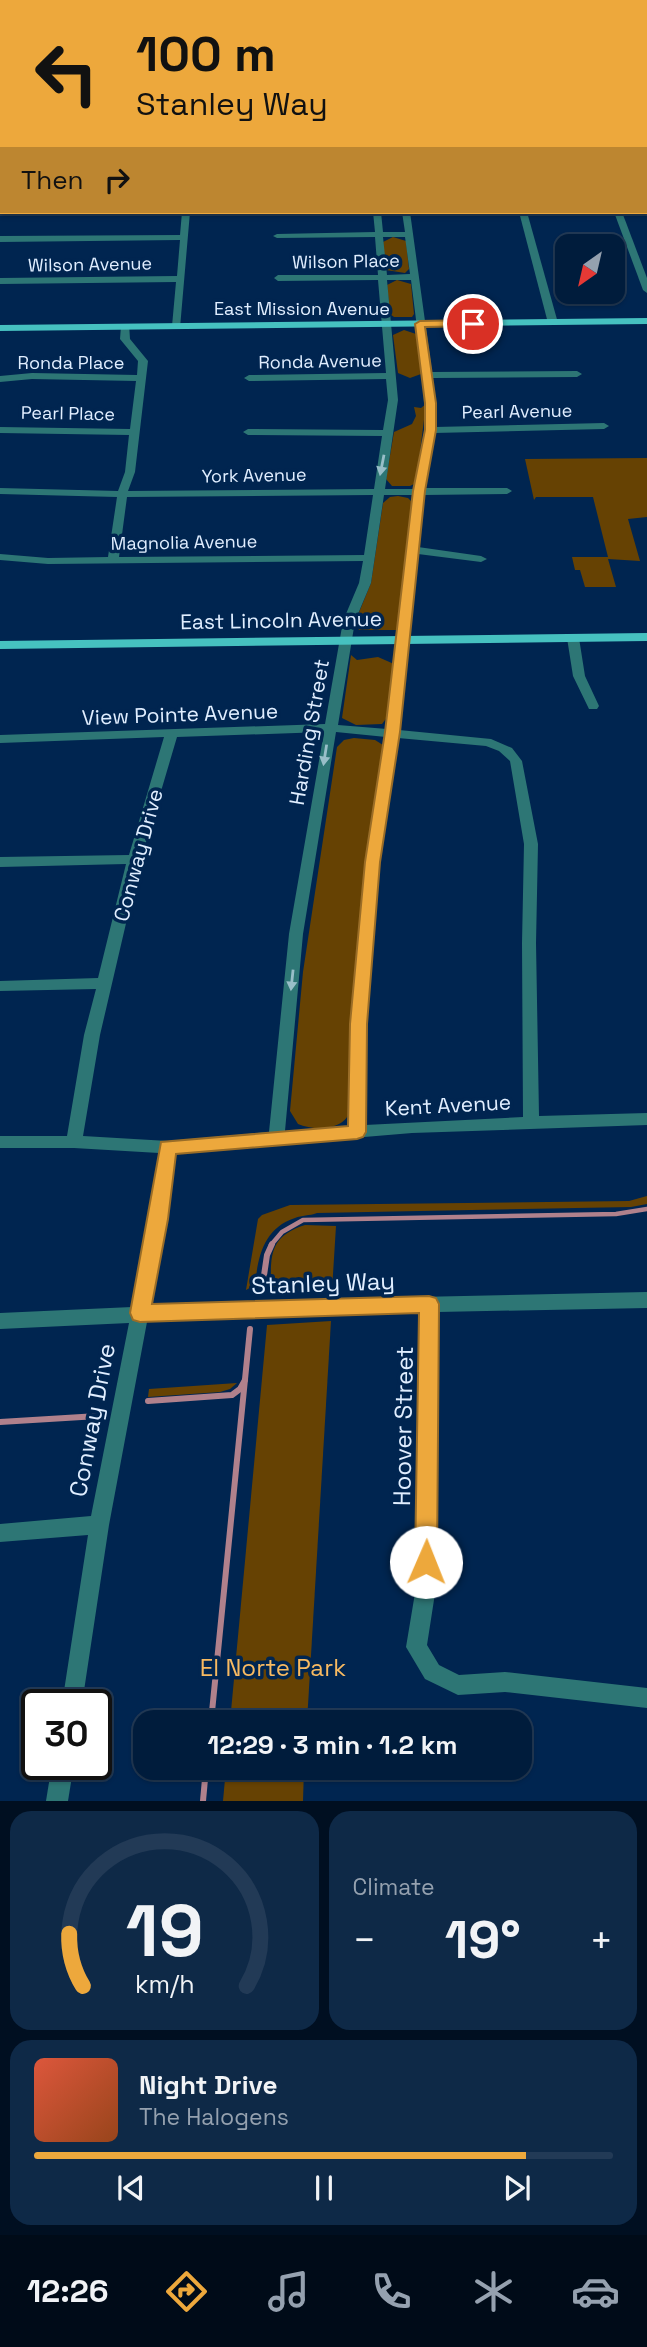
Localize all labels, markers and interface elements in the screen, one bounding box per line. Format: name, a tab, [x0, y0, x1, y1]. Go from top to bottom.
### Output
text: 100 m	[136, 23, 276, 85]
icon: left	[21, 28, 112, 119]
text: Stanley Way	[136, 84, 328, 124]
icon: right	[98, 161, 136, 199]
text: Then	[21, 163, 84, 197]
north arrow	[555, 234, 625, 304]
map controls	[555, 234, 625, 304]
street label: Wilson Place	[292, 249, 400, 273]
street label: Wilson Avenue	[28, 251, 152, 277]
pin	[443, 294, 503, 354]
street label: East Mission Avenue	[214, 297, 390, 320]
icon: arrive	[454, 305, 492, 343]
street label: Ronda Avenue	[258, 348, 382, 374]
street label: Ronda Place	[18, 351, 124, 374]
street label: Pearl Avenue	[461, 399, 573, 423]
street label: Pearl Place	[21, 401, 115, 425]
one-way arrow	[376, 454, 387, 476]
street label: York Avenue	[201, 463, 307, 487]
street label: Magnolia Avenue	[111, 529, 257, 555]
street label: East Lincoln Avenue	[180, 605, 382, 635]
street label: Harding Street	[283, 657, 335, 807]
street label: View Pointe Avenue	[81, 697, 279, 731]
one-way arrow	[319, 744, 330, 766]
street label: Conway Drive	[107, 786, 169, 924]
one-way arrow	[286, 969, 297, 991]
street label: Kent Avenue	[384, 1088, 512, 1122]
street label: Stanley Way	[251, 1265, 395, 1301]
street label: Conway Drive	[62, 1341, 122, 1499]
street label: Hoover Street	[386, 1346, 420, 1506]
position arrow	[389, 1525, 463, 1599]
park label: El Norte Park	[200, 1652, 346, 1683]
speed limit sign: 30	[21, 1689, 112, 1780]
text: 12:29 · 3 min · 1.2 km	[207, 1728, 458, 1762]
text: Climate	[353, 1872, 435, 1902]
text: 19	[125, 1885, 203, 1978]
text: 19°	[445, 1907, 521, 1973]
text: −	[353, 1916, 376, 1964]
text: +	[589, 1916, 613, 1964]
text: km/h	[134, 1968, 194, 2000]
text: Night Drive	[139, 2068, 277, 2102]
text: The Halogens	[139, 2102, 289, 2132]
icon: previous	[112, 2169, 150, 2207]
icon: pause	[305, 2169, 343, 2207]
icon: next	[498, 2169, 536, 2207]
icon: directions	[162, 2267, 211, 2316]
icon: music	[264, 2267, 313, 2316]
icon: phone	[367, 2267, 416, 2316]
icon: climate	[469, 2267, 518, 2316]
icon: car	[571, 2267, 620, 2316]
text: 12:26	[27, 2271, 108, 2311]

